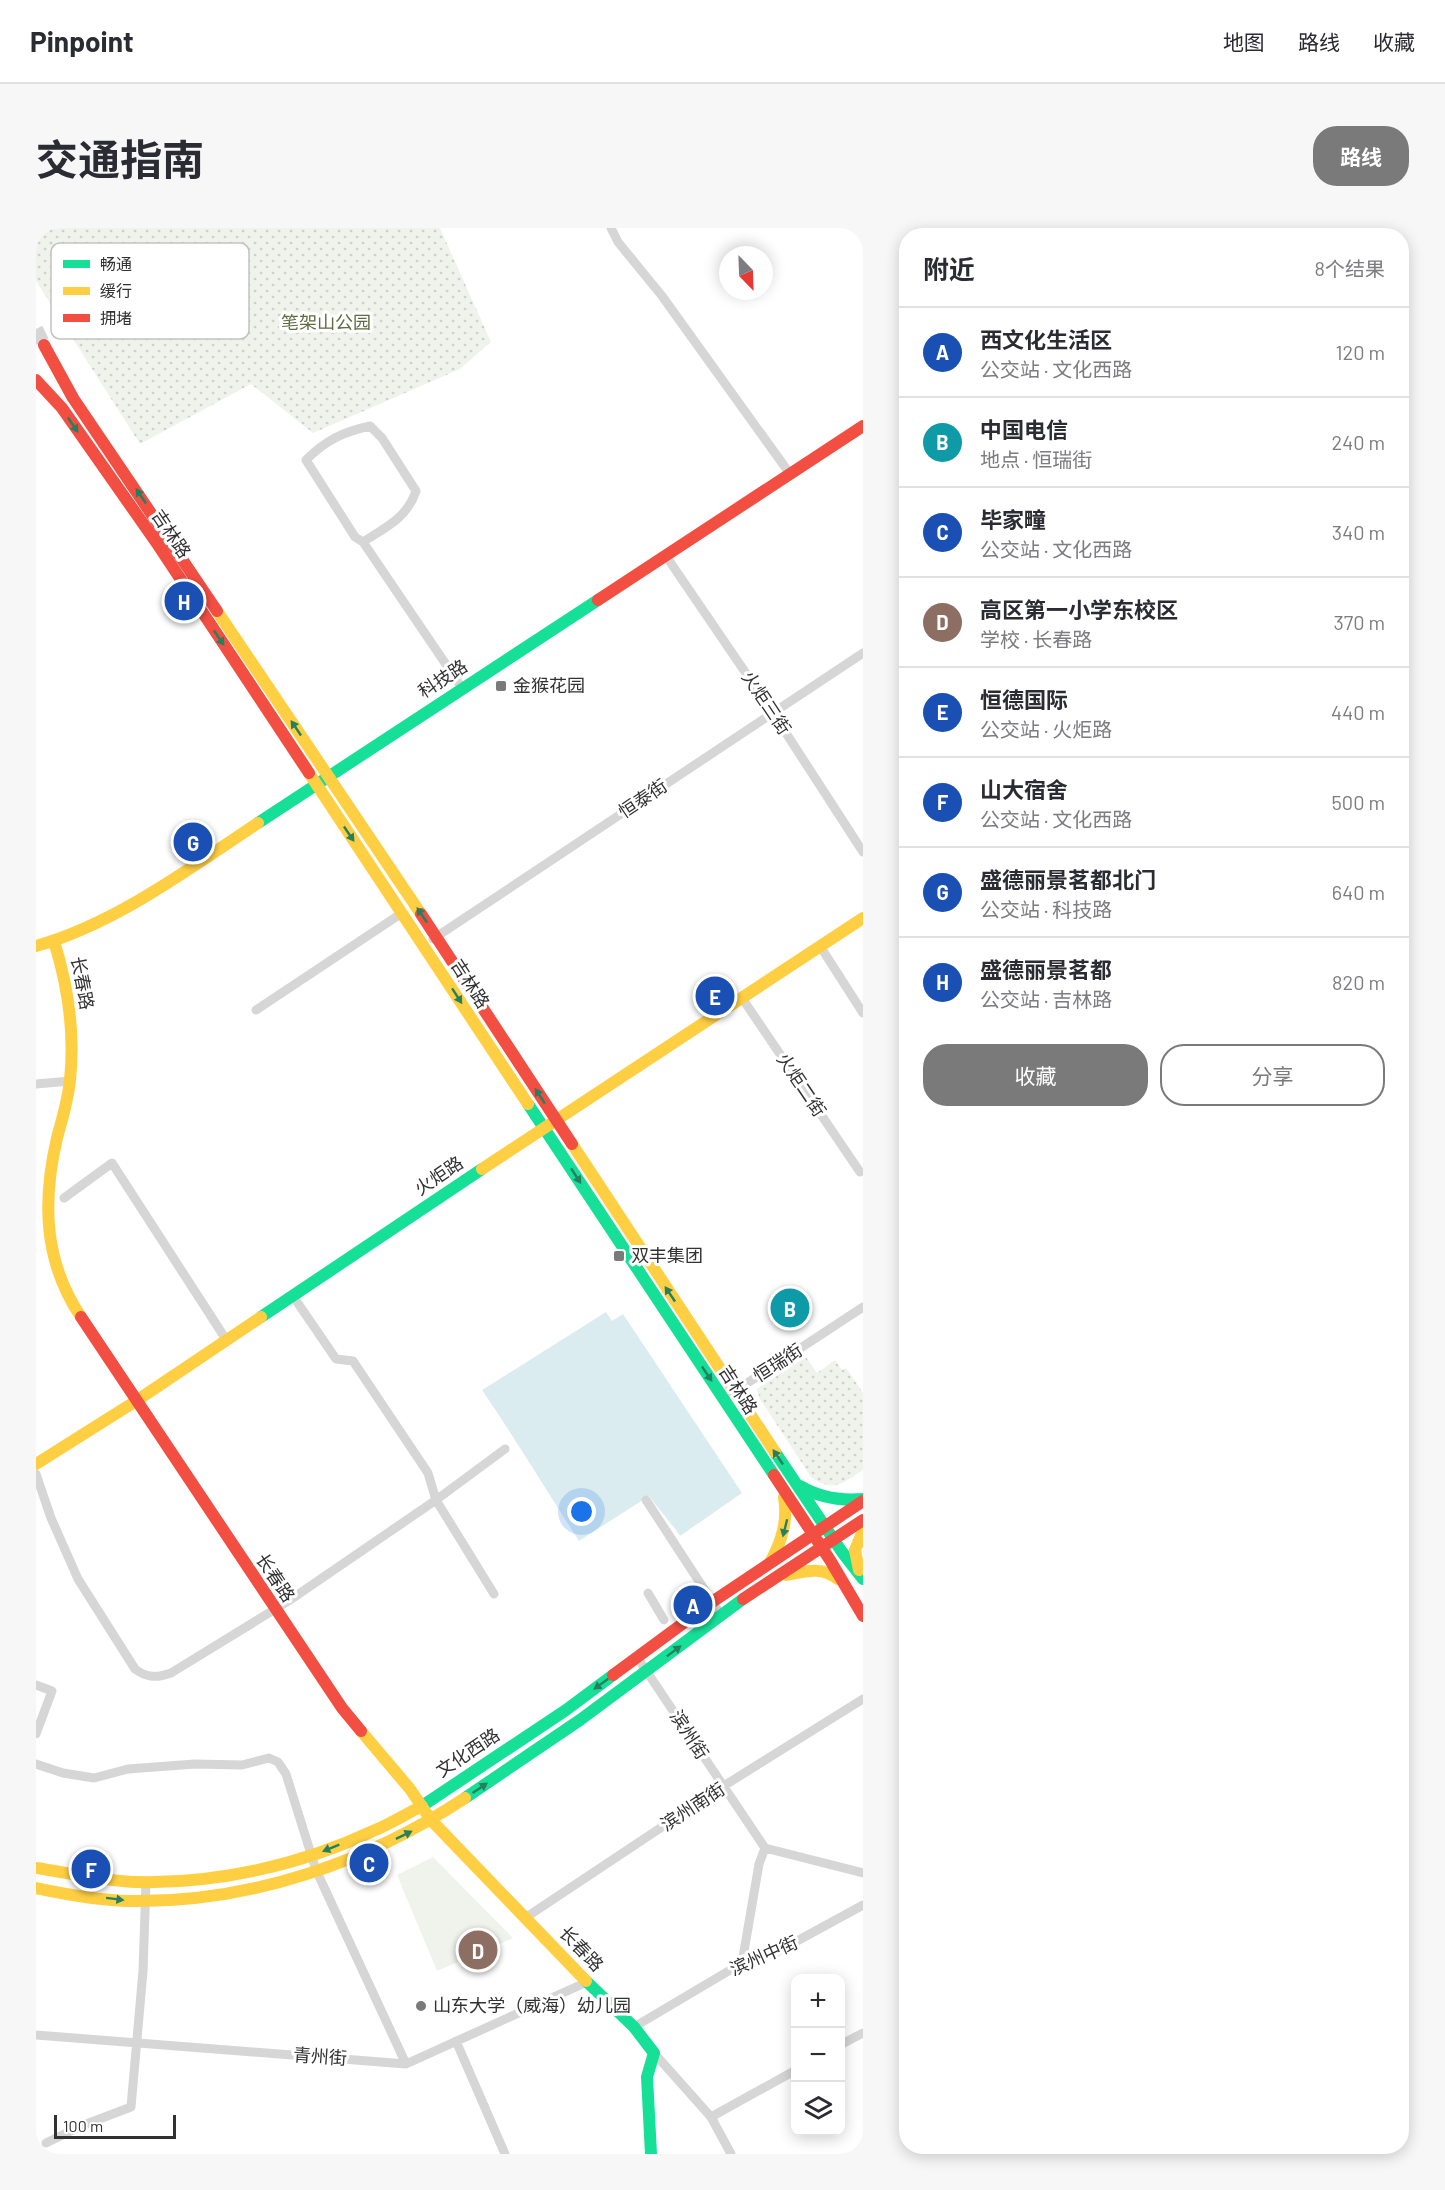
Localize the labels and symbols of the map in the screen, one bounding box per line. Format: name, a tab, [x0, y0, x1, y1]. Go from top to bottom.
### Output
legend	[51, 243, 249, 339]
north arrow	[719, 246, 773, 300]
text: 畅通	[100, 254, 132, 273]
text: 缓行	[100, 281, 132, 300]
text: 拥堵	[100, 308, 132, 327]
park label: 笔架山公园	[281, 311, 371, 333]
one-way arrow	[67, 417, 78, 433]
one-way arrow	[136, 488, 147, 504]
street label: 吉林路	[148, 505, 196, 562]
pin: H	[164, 578, 204, 623]
one-way arrow	[213, 630, 224, 646]
street label: 科技路	[414, 654, 471, 702]
street label: 火炬三街	[738, 666, 796, 738]
place label: 金猴花园	[513, 674, 585, 696]
marker: 金猴花园	[494, 679, 508, 693]
one-way arrow	[290, 720, 302, 736]
street label: 恒泰街	[614, 774, 671, 822]
pin: G	[174, 820, 212, 864]
one-way arrow	[343, 825, 355, 841]
one-way arrow	[416, 908, 428, 924]
street label: 长春路	[67, 954, 99, 1011]
street label: 吉林路	[447, 955, 495, 1012]
pin: E	[696, 974, 734, 1018]
one-way arrow	[451, 988, 462, 1004]
street label: 火炬二街	[773, 1048, 831, 1120]
one-way arrow	[535, 1088, 546, 1104]
street label: 火炬路	[410, 1151, 467, 1199]
one-way arrow	[570, 1168, 582, 1184]
place label: 双丰集团	[631, 1244, 703, 1266]
marker: 双丰集团	[612, 1249, 626, 1263]
pin: B	[770, 1286, 810, 1330]
one-way arrow	[664, 1287, 676, 1303]
street label: 恒瑞街	[749, 1338, 806, 1386]
street label: 吉林路	[715, 1361, 763, 1418]
one-way arrow	[701, 1366, 712, 1382]
one-way arrow	[773, 1448, 784, 1465]
your location	[567, 1497, 596, 1526]
one-way arrow	[779, 1519, 789, 1537]
street label: 长春路	[252, 1549, 300, 1606]
pin: A	[674, 1582, 712, 1628]
one-way arrow	[666, 1645, 681, 1657]
one-way arrow	[594, 1678, 610, 1690]
street label: 滨州街	[666, 1706, 714, 1763]
street label: 文化西路	[431, 1723, 503, 1781]
street label: 滨州南街	[656, 1777, 729, 1835]
one-way arrow	[472, 1783, 488, 1794]
one-way arrow	[396, 1830, 413, 1840]
pin: C	[350, 1840, 388, 1886]
one-way arrow	[322, 1844, 340, 1853]
pin: F	[72, 1846, 110, 1892]
one-way arrow	[105, 1894, 124, 1904]
street label: 长春路	[555, 1921, 608, 1975]
pin: D	[458, 1928, 498, 1972]
street label: 滨州中街	[726, 1930, 801, 1980]
place label: 山东大学（威海）幼儿园	[433, 1994, 631, 2016]
marker: 山东大学（威海）幼儿园	[414, 1999, 428, 2013]
street label: 青州街	[292, 2043, 348, 2069]
scale bar	[54, 2112, 176, 2140]

